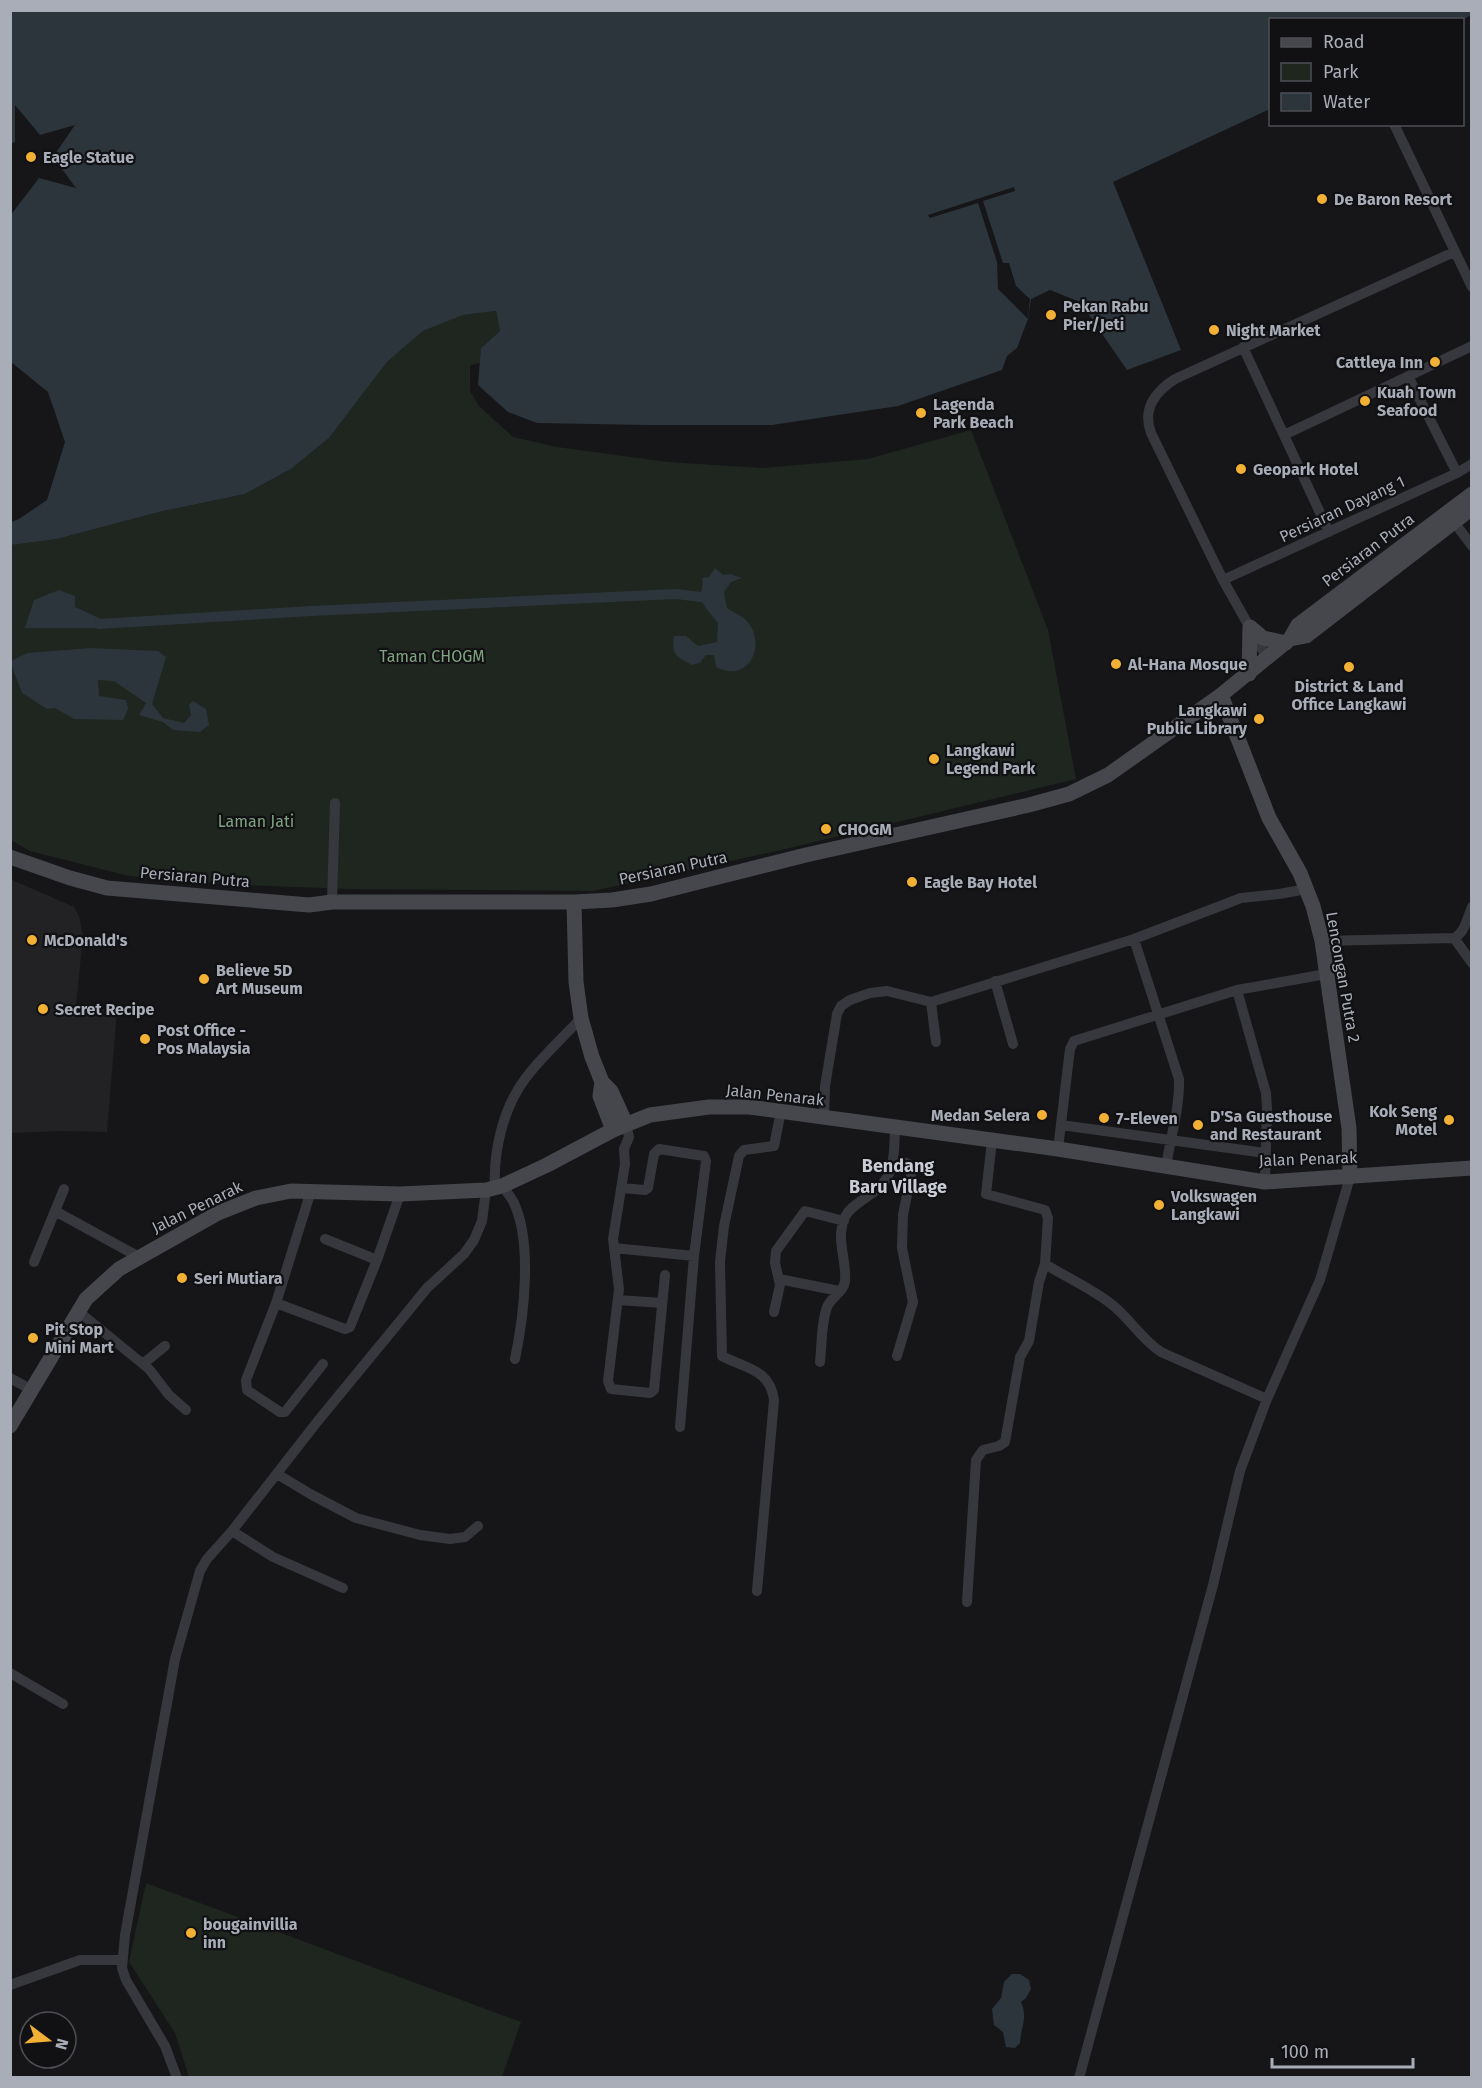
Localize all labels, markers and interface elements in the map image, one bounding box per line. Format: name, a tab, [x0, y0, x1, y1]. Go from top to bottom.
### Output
legend	[1269, 18, 1464, 126]
text: Road	[1323, 31, 1365, 53]
text: Park	[1323, 61, 1359, 83]
text: Water	[1323, 91, 1370, 113]
place label: Eagle Statue	[43, 148, 134, 167]
marker: Eagle Statue	[24, 150, 38, 164]
place label: De Baron Resort	[1334, 190, 1453, 209]
marker: De Baron Resort	[1315, 192, 1329, 206]
place label: Pekan Rabu Pier/Jeti	[1063, 297, 1149, 334]
marker: Pekan Rabu Pier/Jeti	[1044, 308, 1058, 322]
place label: Night Market	[1226, 321, 1321, 340]
marker: Night Market	[1207, 323, 1221, 337]
place label: Cattleya Inn	[1336, 353, 1423, 372]
marker: Cattleya Inn	[1428, 355, 1442, 369]
place label: Kuah Town Seafood	[1377, 383, 1456, 420]
marker: Kuah Town Seafood	[1358, 394, 1372, 408]
place label: Lagenda Park Beach	[933, 395, 1014, 432]
marker: Lagenda Park Beach	[914, 406, 928, 420]
place label: Geopark Hotel	[1253, 460, 1358, 479]
marker: Geopark Hotel	[1234, 462, 1248, 476]
street label: Persiaran Dayang 1	[1276, 472, 1408, 546]
street label: Persiaran Putra	[1318, 509, 1418, 591]
park label: Taman CHOGM	[379, 647, 485, 666]
place label: Al-Hana Mosque	[1127, 655, 1247, 674]
marker: Al-Hana Mosque	[1109, 657, 1123, 671]
marker: District & Land Office Langkawi	[1342, 660, 1356, 674]
place label: District & Land Office Langkawi	[1292, 677, 1406, 714]
place label: Langkawi Public Library	[1147, 701, 1248, 738]
marker: Langkawi Public Library	[1252, 712, 1266, 726]
place label: Langkawi Legend Park	[946, 741, 1036, 778]
marker: Langkawi Legend Park	[927, 752, 941, 766]
park label: Laman Jati	[218, 812, 294, 831]
place label: CHOGM	[838, 820, 892, 839]
marker: CHOGM	[819, 822, 833, 836]
street label: Persiaran Putra	[617, 847, 729, 889]
street label: Persiaran Putra	[139, 863, 251, 891]
place label: Eagle Bay Hotel	[924, 873, 1037, 892]
marker: Eagle Bay Hotel	[905, 875, 919, 889]
street label: Lencongan Putra 2	[1322, 910, 1364, 1044]
place label: McDonald's	[44, 931, 128, 950]
marker: McDonald's	[25, 933, 39, 947]
place label: Believe 5D Art Museum	[215, 961, 303, 998]
marker: Believe 5D Art Museum	[197, 972, 211, 986]
place label: Secret Recipe	[55, 1000, 155, 1019]
marker: Secret Recipe	[36, 1002, 50, 1016]
place label: Post Office - Pos Malaysia	[157, 1021, 251, 1058]
marker: Post Office - Pos Malaysia	[138, 1032, 152, 1046]
street label: Jalan Penarak	[725, 1080, 826, 1110]
place label: Kok Seng Motel	[1369, 1102, 1437, 1139]
place label: Medan Selera	[931, 1106, 1030, 1125]
place label: D'Sa Guesthouse and Restaurant	[1210, 1107, 1333, 1144]
marker: Medan Selera	[1035, 1108, 1049, 1122]
place label: 7-Eleven	[1116, 1109, 1178, 1128]
marker: 7-Eleven	[1097, 1111, 1111, 1125]
marker: Kok Seng Motel	[1442, 1113, 1456, 1127]
marker: D'Sa Guesthouse and Restaurant	[1191, 1118, 1205, 1132]
street label: Jalan Penarak	[1258, 1148, 1358, 1170]
district label: Bendang Baru Village	[849, 1155, 947, 1198]
street label: Jalan Penarak	[149, 1177, 246, 1237]
place label: Volkswagen Langkawi	[1170, 1187, 1257, 1224]
marker: Volkswagen Langkawi	[1152, 1198, 1166, 1212]
place label: Seri Mutiara	[194, 1269, 283, 1288]
marker: Seri Mutiara	[175, 1271, 189, 1285]
place label: Pit Stop Mini Mart	[45, 1320, 114, 1357]
marker: Pit Stop Mini Mart	[26, 1331, 40, 1345]
place label: bougainvillia inn	[203, 1915, 298, 1952]
marker: bougainvillia inn	[184, 1926, 198, 1940]
north arrow	[18, 2010, 78, 2070]
scale bar	[1272, 2031, 1413, 2069]
text: N	[51, 2036, 73, 2052]
text: 100 m	[1281, 2041, 1329, 2063]

